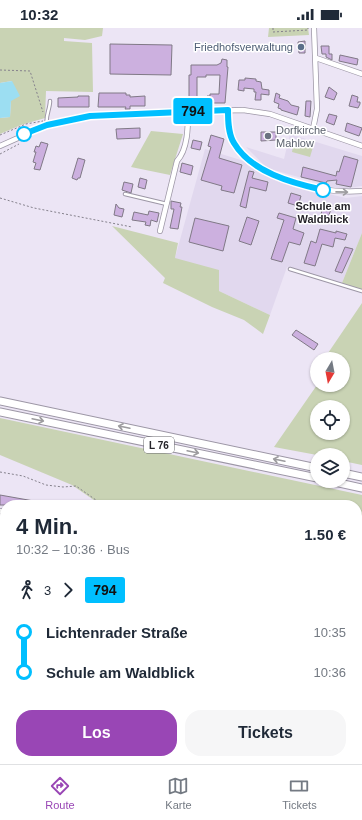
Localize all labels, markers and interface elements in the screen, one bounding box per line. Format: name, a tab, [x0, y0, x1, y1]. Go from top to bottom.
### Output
text: 10:32	[20, 6, 58, 23]
place label: Friedhofsverwaltung	[194, 41, 293, 53]
marker: Friedhofsverwaltung	[296, 42, 306, 52]
line badge: 794	[170, 98, 216, 124]
text: 794	[181, 103, 205, 119]
place label: Dorfkirche Mahlow	[276, 124, 326, 149]
unlabelled marker	[16, 126, 32, 142]
marker: Dorfkirche Mahlow	[263, 131, 273, 141]
marker: Schule am Waldblick	[315, 182, 331, 198]
one-way arrow	[335, 188, 348, 195]
place label: Schule am Waldblick	[295, 200, 351, 225]
north arrow	[310, 352, 350, 392]
map controls	[310, 352, 350, 488]
button: locate	[310, 400, 350, 440]
one-way arrow	[31, 416, 44, 424]
one-way arrow	[118, 423, 131, 431]
road number: L 76	[144, 437, 174, 453]
button: layers	[310, 448, 350, 488]
one-way arrow	[186, 449, 199, 457]
one-way arrow	[273, 456, 286, 464]
text: 4 Min.	[16, 514, 78, 539]
text: 1.50 €	[304, 526, 346, 543]
text: 10:32 – 10:36 · Bus	[16, 542, 129, 557]
icon: walk	[16, 579, 38, 601]
icon: forward	[57, 579, 79, 601]
text: 794	[93, 582, 117, 598]
text: 3	[44, 583, 51, 598]
text: Lichtenrader Straße	[46, 624, 188, 641]
text: 10:35	[313, 625, 346, 640]
text: Schule am Waldblick	[46, 664, 195, 681]
text: 10:36	[313, 665, 346, 680]
button: Los	[16, 710, 177, 756]
button: Tickets	[185, 710, 346, 756]
tab: Route	[45, 775, 75, 811]
tab: Karte	[165, 775, 192, 811]
tab: Tickets	[282, 775, 317, 811]

